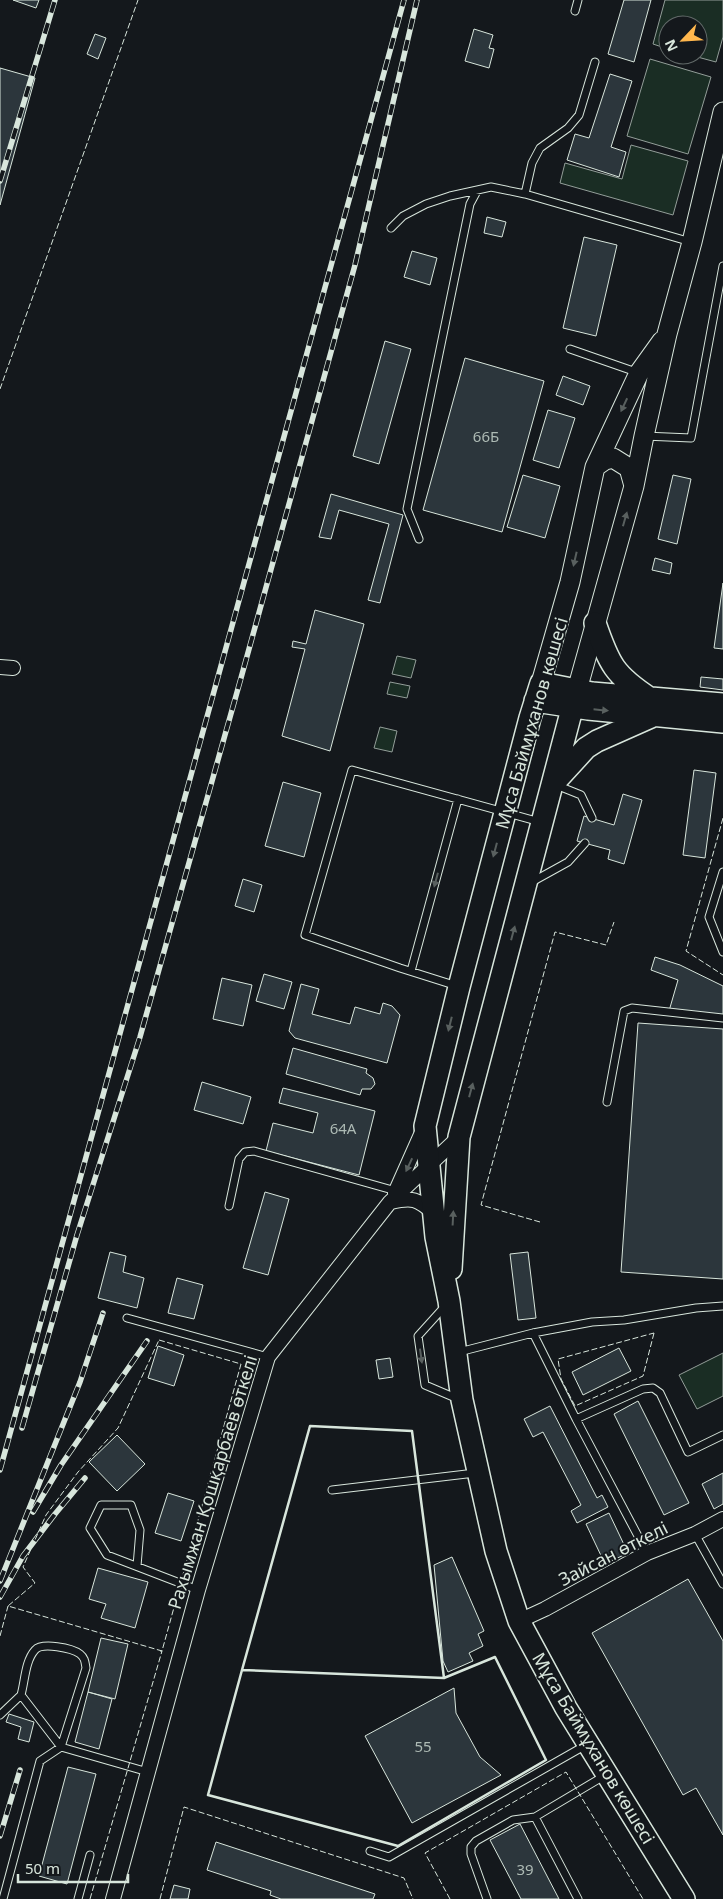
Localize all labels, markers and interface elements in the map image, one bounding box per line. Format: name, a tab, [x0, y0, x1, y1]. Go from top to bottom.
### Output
north arrow	[658, 15, 708, 65]
text: N	[660, 37, 682, 55]
one-way arrow	[620, 398, 628, 412]
house number: 66Б	[473, 426, 499, 446]
one-way arrow	[621, 512, 629, 527]
one-way arrow	[571, 551, 579, 566]
street label: Мұса Баймұханов көшесі	[489, 614, 573, 832]
one-way arrow	[593, 706, 609, 714]
one-way arrow	[491, 842, 499, 857]
one-way arrow	[431, 872, 439, 887]
one-way arrow	[509, 925, 517, 940]
one-way arrow	[446, 1017, 454, 1032]
one-way arrow	[467, 1082, 475, 1097]
house number: 64А	[330, 1118, 357, 1138]
one-way arrow	[404, 1158, 412, 1172]
one-way arrow	[450, 1209, 458, 1225]
one-way arrow	[417, 1348, 425, 1364]
street label: Рахымжан Қошқарбаев өткелі	[162, 1352, 262, 1612]
street label: Зайсан өткелі	[554, 1515, 672, 1591]
street label: Мұса Баймұханов көшесі	[527, 1648, 661, 1848]
house number: 55	[414, 1736, 432, 1756]
scale bar	[18, 1852, 128, 1884]
text: 50 m	[25, 1858, 60, 1878]
house number: 39	[516, 1859, 534, 1879]

